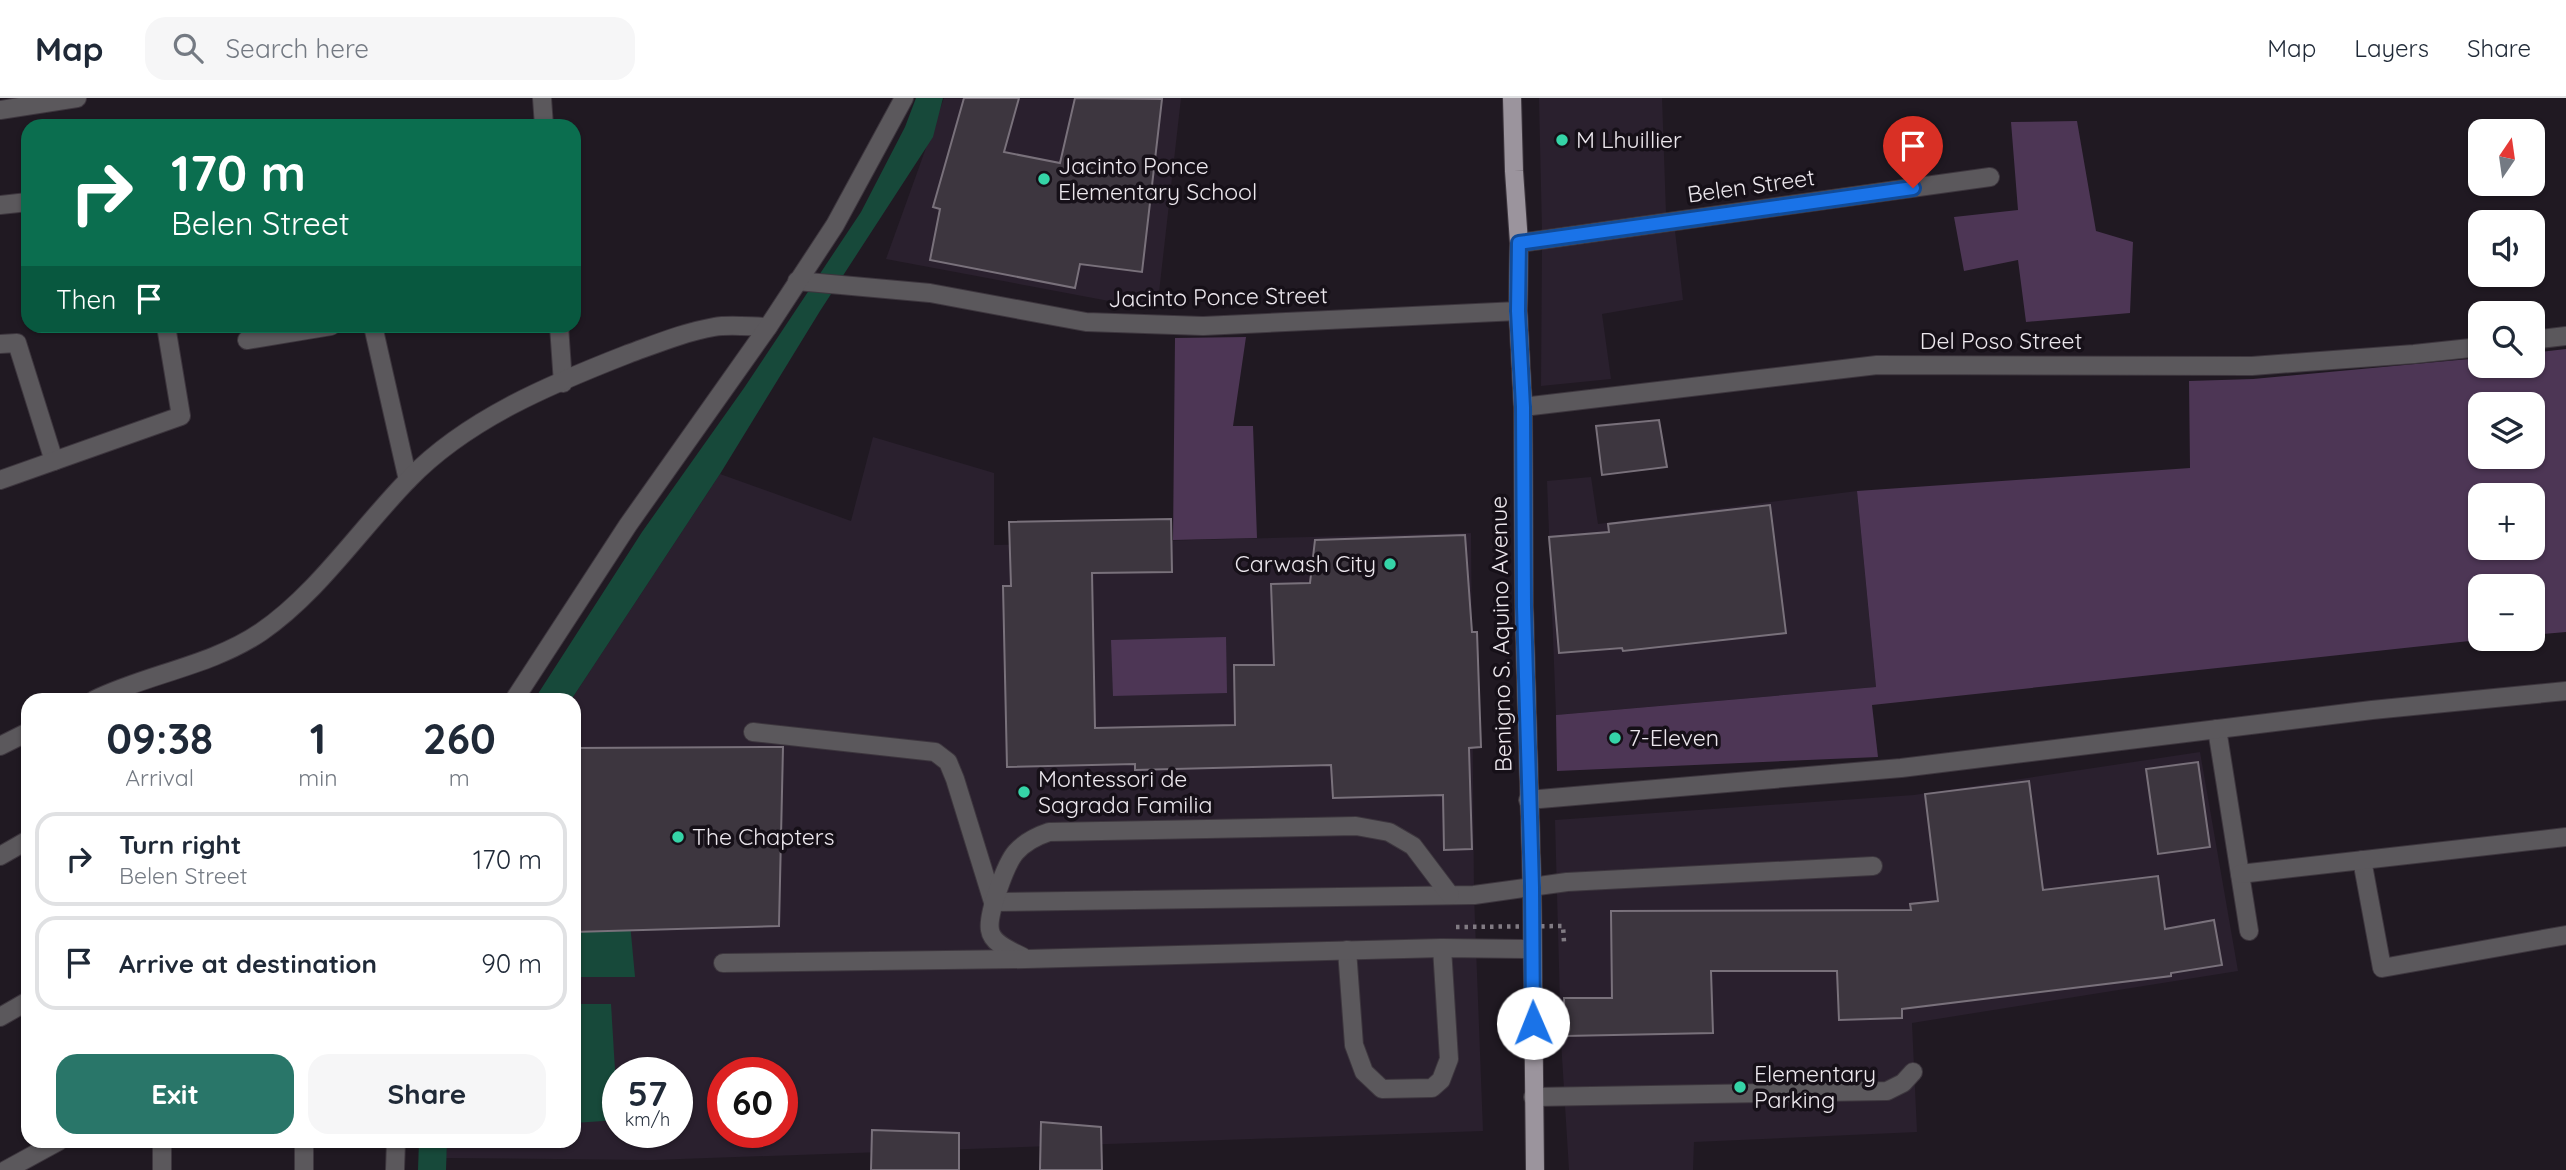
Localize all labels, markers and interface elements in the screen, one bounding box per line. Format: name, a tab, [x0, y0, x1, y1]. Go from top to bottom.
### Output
search box	[145, 17, 635, 80]
text: Map	[35, 28, 103, 69]
icon: search	[169, 29, 207, 67]
text: Search here	[225, 32, 369, 65]
text: Map	[2267, 33, 2316, 63]
text: Layers	[2354, 33, 2429, 63]
text: Share	[2467, 33, 2531, 63]
pin	[1883, 116, 1943, 188]
north arrow	[2468, 119, 2544, 196]
map controls	[2468, 119, 2545, 651]
place label: M Lhuillier	[1576, 125, 1682, 154]
icon: arrive	[1894, 127, 1932, 165]
marker: M Lhuillier	[1554, 132, 1570, 148]
text: 170 m	[171, 142, 306, 203]
icon: right	[56, 147, 147, 238]
place label: Jacinto Ponce Elementary School	[1058, 151, 1257, 206]
street label: Belen Street	[1685, 162, 1817, 209]
marker: Jacinto Ponce Elementary School	[1036, 171, 1052, 187]
text: Belen Street	[171, 203, 350, 243]
button: sound	[2468, 210, 2545, 287]
icon: arrive	[130, 280, 168, 318]
street label: Jacinto Ponce Street	[1108, 280, 1328, 313]
text: Then	[56, 283, 116, 316]
button: search	[2468, 301, 2545, 378]
street label: Del Poso Street	[1920, 326, 2082, 355]
button: layers	[2468, 392, 2545, 469]
button: +	[2468, 483, 2545, 560]
street label: Benigno S. Aquino Avenue	[1484, 496, 1517, 772]
place label: Carwash City	[1235, 549, 1376, 578]
marker: Carwash City	[1382, 556, 1398, 572]
button: −	[2468, 574, 2545, 651]
text: 09:38	[106, 712, 213, 765]
text: 1	[310, 712, 326, 765]
text: 260	[423, 712, 496, 765]
place label: 7-Eleven	[1629, 723, 1719, 752]
marker: 7-Eleven	[1607, 730, 1623, 746]
text: Arrival	[125, 763, 194, 792]
text: min	[298, 763, 337, 792]
text: m	[449, 763, 470, 792]
place label: Montessori de Sagrada Familia	[1038, 764, 1212, 819]
marker: Montessori de Sagrada Familia	[1016, 784, 1032, 800]
place label: The Chapters	[692, 822, 835, 851]
text: Turn right	[119, 828, 241, 861]
marker: The Chapters	[670, 829, 686, 845]
icon: right	[60, 840, 98, 878]
text: 170 m	[473, 843, 542, 876]
text: Belen Street	[119, 861, 247, 890]
icon: arrive	[60, 944, 98, 982]
text: Arrive at destination	[119, 947, 377, 980]
text: 90 m	[481, 947, 542, 980]
position arrow	[1496, 986, 1570, 1060]
button: Exit	[56, 1054, 294, 1134]
button: Share	[308, 1054, 546, 1134]
speed limit sign: 60	[707, 1057, 798, 1148]
place label: Elementary Parking	[1754, 1059, 1876, 1114]
text: 57	[628, 1071, 667, 1115]
marker: Elementary Parking	[1732, 1079, 1748, 1095]
text: km/h	[625, 1108, 670, 1131]

